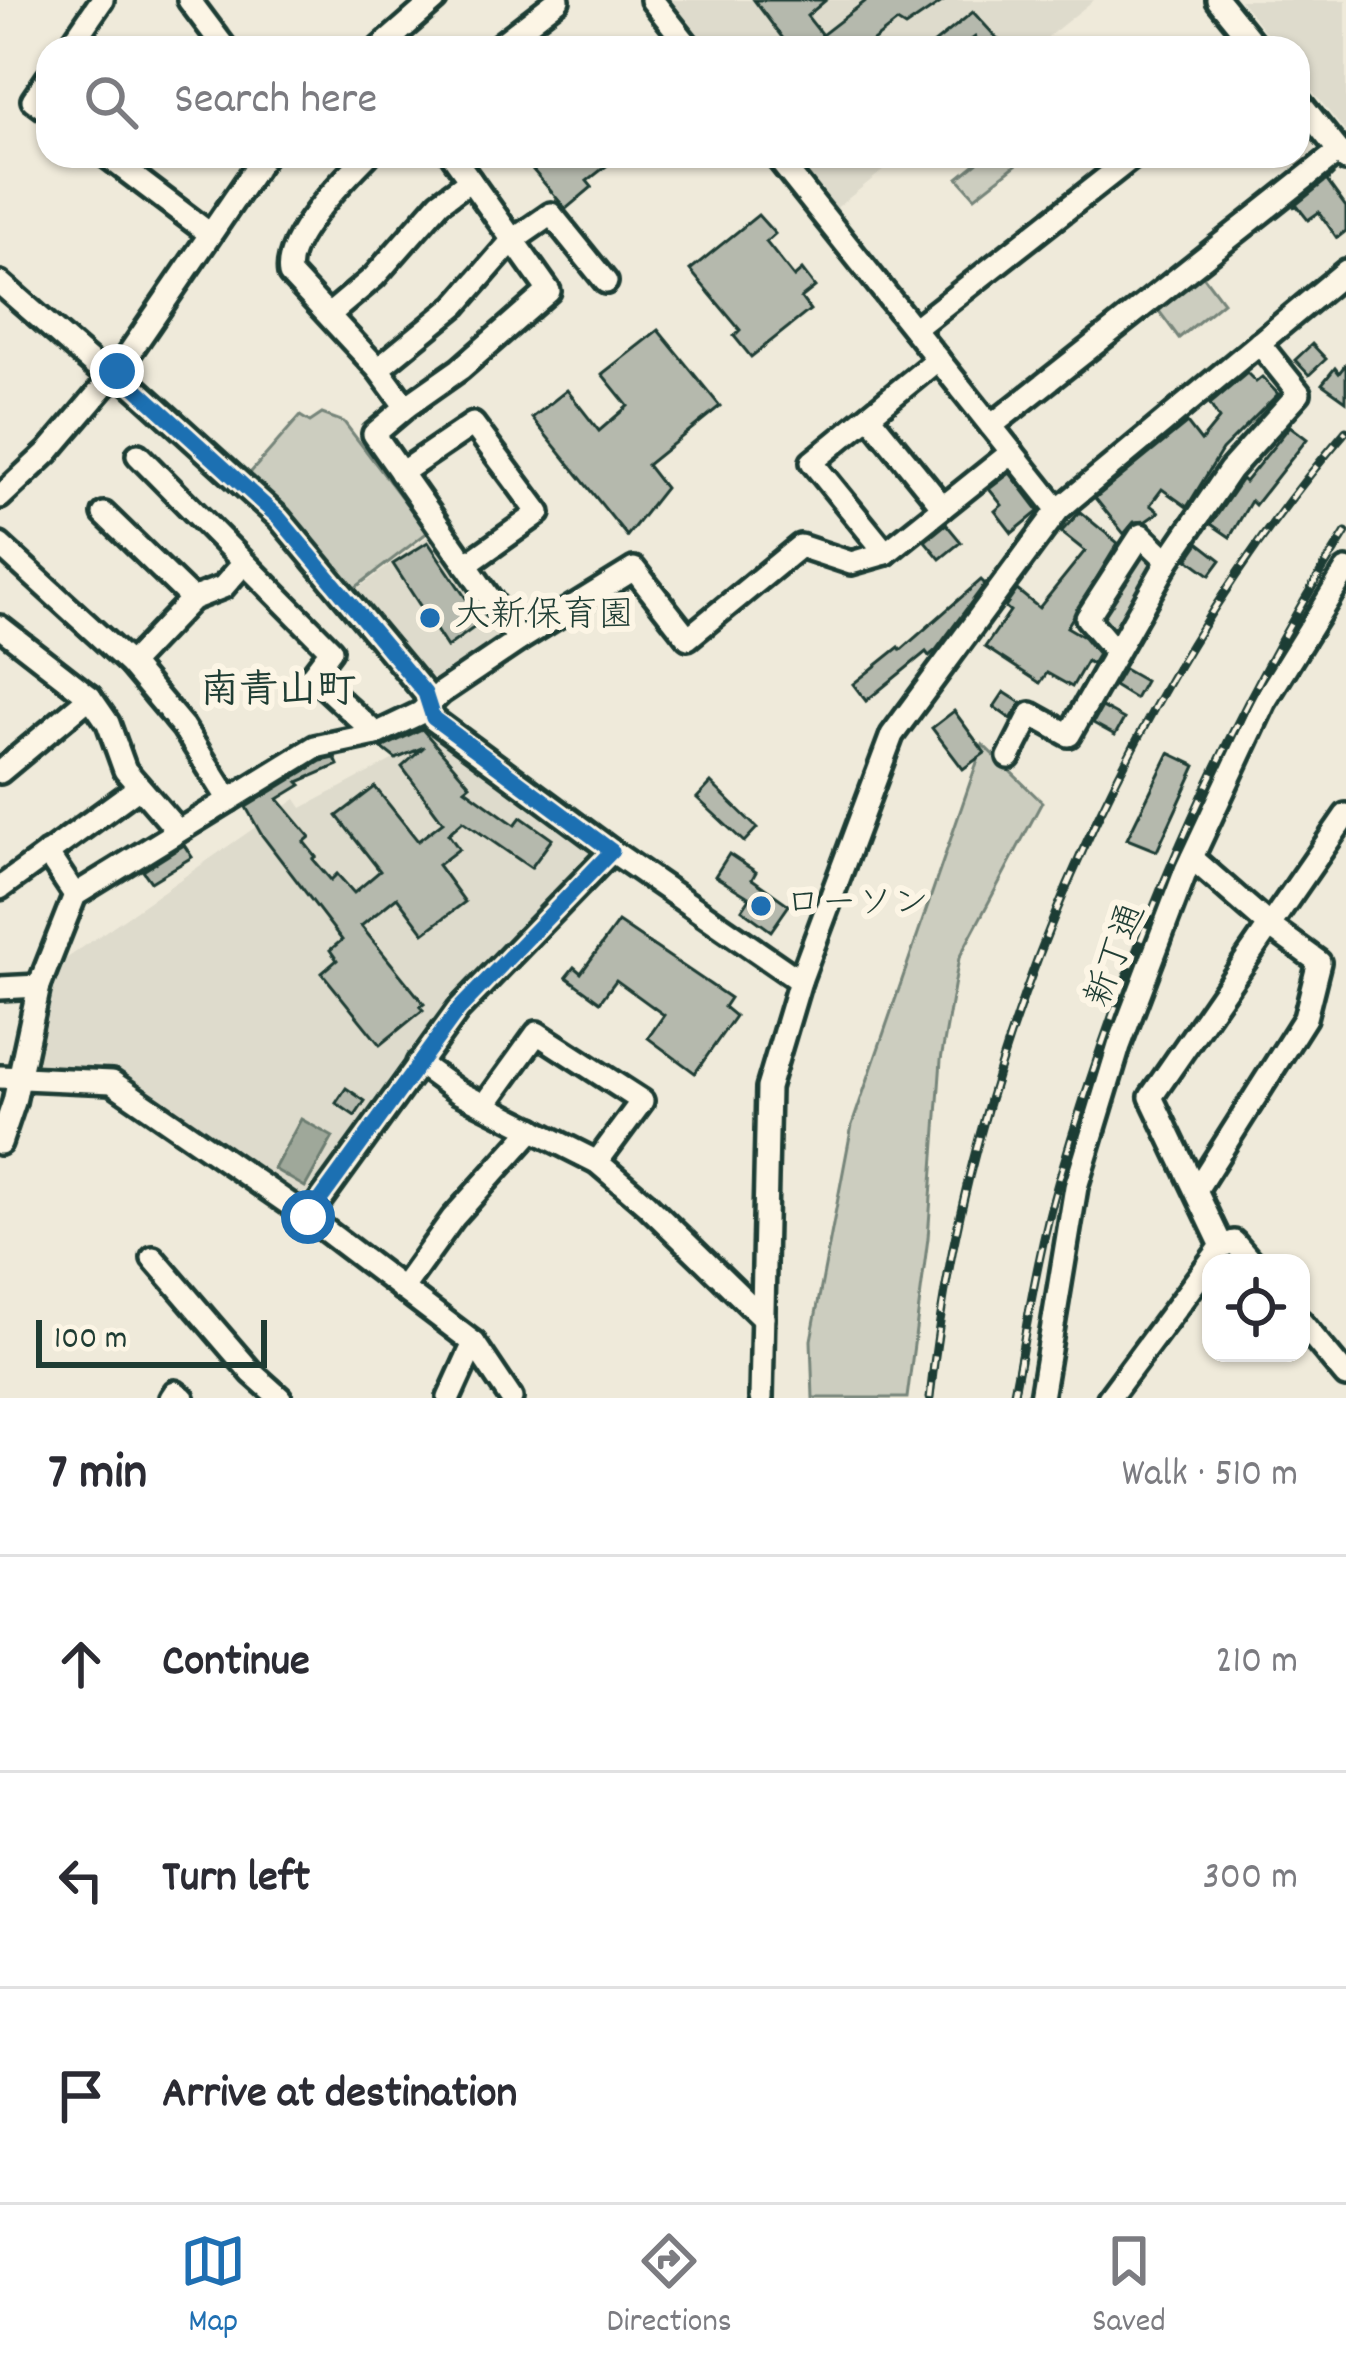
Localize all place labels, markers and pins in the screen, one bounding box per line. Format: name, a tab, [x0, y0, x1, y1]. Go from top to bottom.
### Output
place label: 大新保育園	[454, 592, 634, 644]
marker: 大新保育園	[417, 605, 443, 631]
place label: ローソン	[785, 880, 929, 932]
marker: ローソン	[748, 893, 774, 919]

